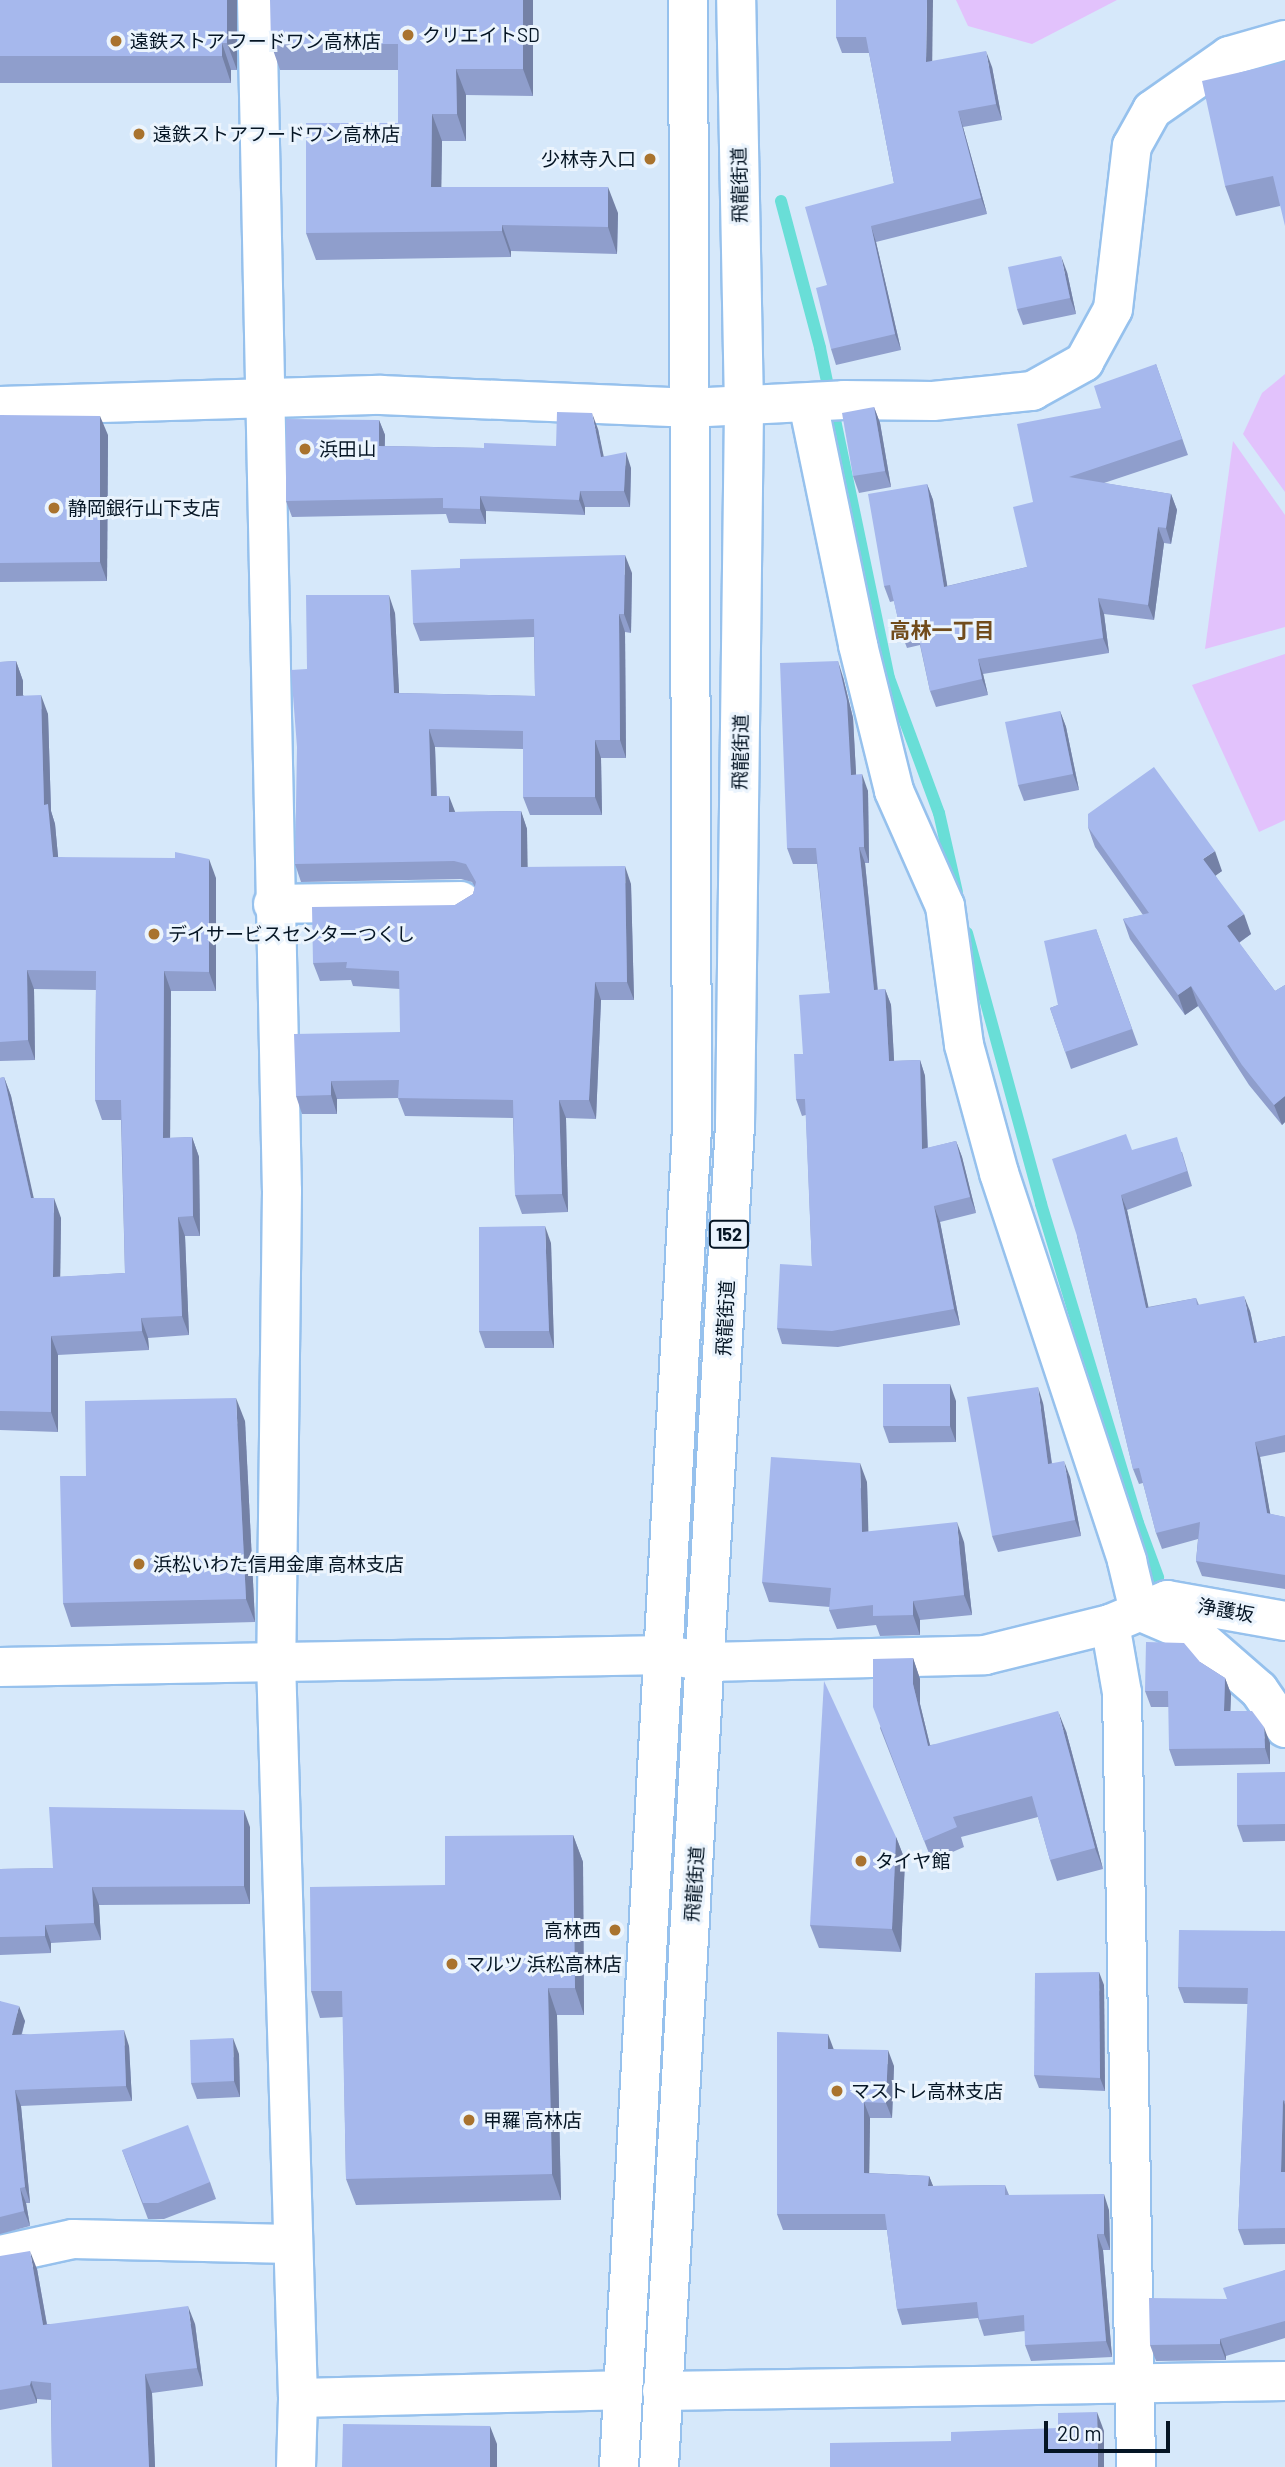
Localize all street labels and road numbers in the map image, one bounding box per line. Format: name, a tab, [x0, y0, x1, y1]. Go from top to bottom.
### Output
street label: 飛龍街道	[727, 147, 751, 223]
street label: 飛龍街道	[728, 714, 752, 790]
road number: 152	[708, 1219, 750, 1248]
street label: 飛龍街道	[712, 1279, 738, 1357]
street label: 浄護坂	[1196, 1594, 1256, 1626]
street label: 飛龍街道	[680, 1845, 708, 1923]

